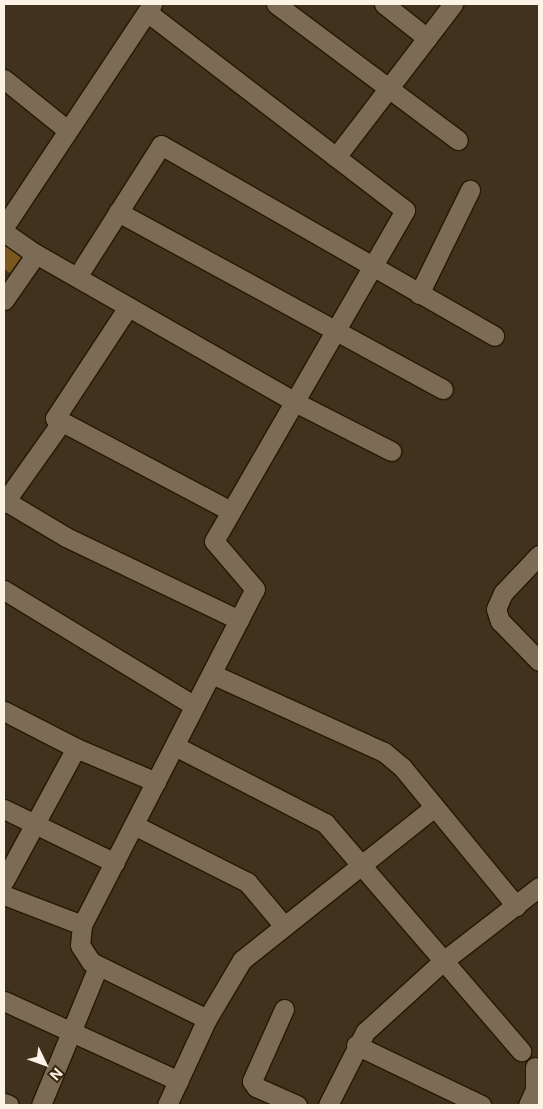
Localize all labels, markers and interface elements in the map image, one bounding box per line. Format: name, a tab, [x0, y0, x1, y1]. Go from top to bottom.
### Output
north arrow	[20, 1039, 70, 1089]
text: N	[47, 1065, 66, 1084]

